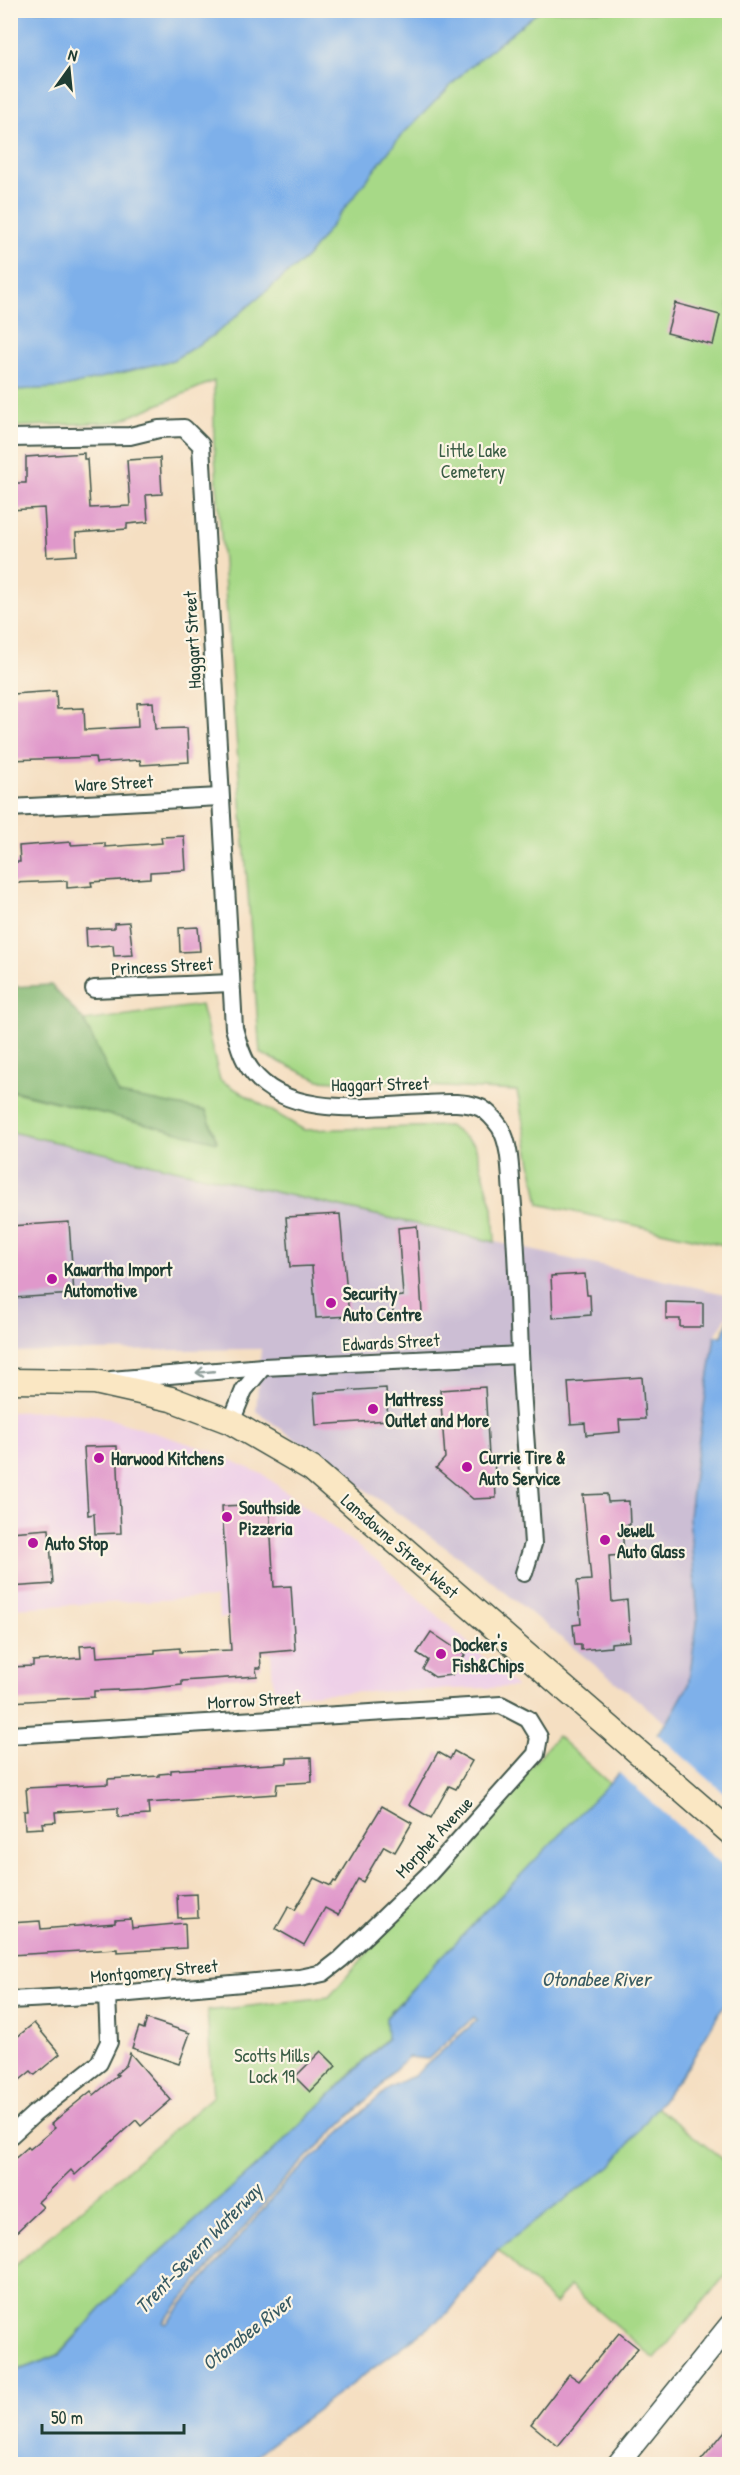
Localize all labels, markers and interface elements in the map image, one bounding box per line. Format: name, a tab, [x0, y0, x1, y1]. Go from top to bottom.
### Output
north arrow	[39, 39, 99, 99]
text: N	[66, 43, 80, 66]
park label: Little Lake Cemetery	[439, 438, 507, 484]
street label: Haggart Street	[177, 590, 207, 689]
street label: Ware Street	[74, 768, 155, 798]
street label: Princess Street	[111, 951, 214, 981]
street label: Haggart Street	[331, 1071, 430, 1097]
place label: Kawartha Import Automotive	[64, 1257, 173, 1303]
marker: Kawartha Import Automotive	[45, 1272, 59, 1286]
place label: Security Auto Centre	[343, 1281, 423, 1327]
marker: Security Auto Centre	[324, 1296, 338, 1310]
street label: Edwards Street	[342, 1327, 441, 1357]
one-way arrow	[196, 1367, 216, 1378]
place label: Mattress Outlet and More	[385, 1387, 490, 1433]
marker: Mattress Outlet and More	[366, 1402, 380, 1416]
place label: Currie Tire & Auto Service	[479, 1445, 566, 1491]
place label: Harwood Kitchens	[111, 1446, 224, 1471]
marker: Harwood Kitchens	[92, 1451, 106, 1465]
marker: Currie Tire & Auto Service	[460, 1460, 474, 1474]
street label: Lansdowne Street West	[336, 1488, 465, 1605]
place label: Southside Pizzeria	[239, 1495, 301, 1541]
marker: Southside Pizzeria	[220, 1510, 234, 1524]
place label: Jewell Auto Glass	[617, 1518, 685, 1564]
place label: Auto Stop	[45, 1531, 108, 1557]
marker: Jewell Auto Glass	[598, 1533, 612, 1547]
marker: Auto Stop	[26, 1536, 40, 1550]
place label: Docker's Fish&Chips	[452, 1632, 524, 1679]
marker: Docker's Fish&Chips	[434, 1647, 448, 1661]
street label: Morrow Street	[207, 1685, 302, 1715]
street label: Morphet Avenue	[390, 1791, 478, 1883]
street label: Montgomery Street	[89, 1953, 219, 1989]
water label: Otonabee River	[542, 1965, 653, 1992]
park label: Scotts Mills Lock 19	[234, 2043, 310, 2089]
water label: Trent–Severn Waterway	[129, 2175, 270, 2320]
water label: Otonabee River	[196, 2286, 300, 2376]
scale bar	[42, 2397, 184, 2435]
text: 50 m	[51, 2405, 83, 2430]

